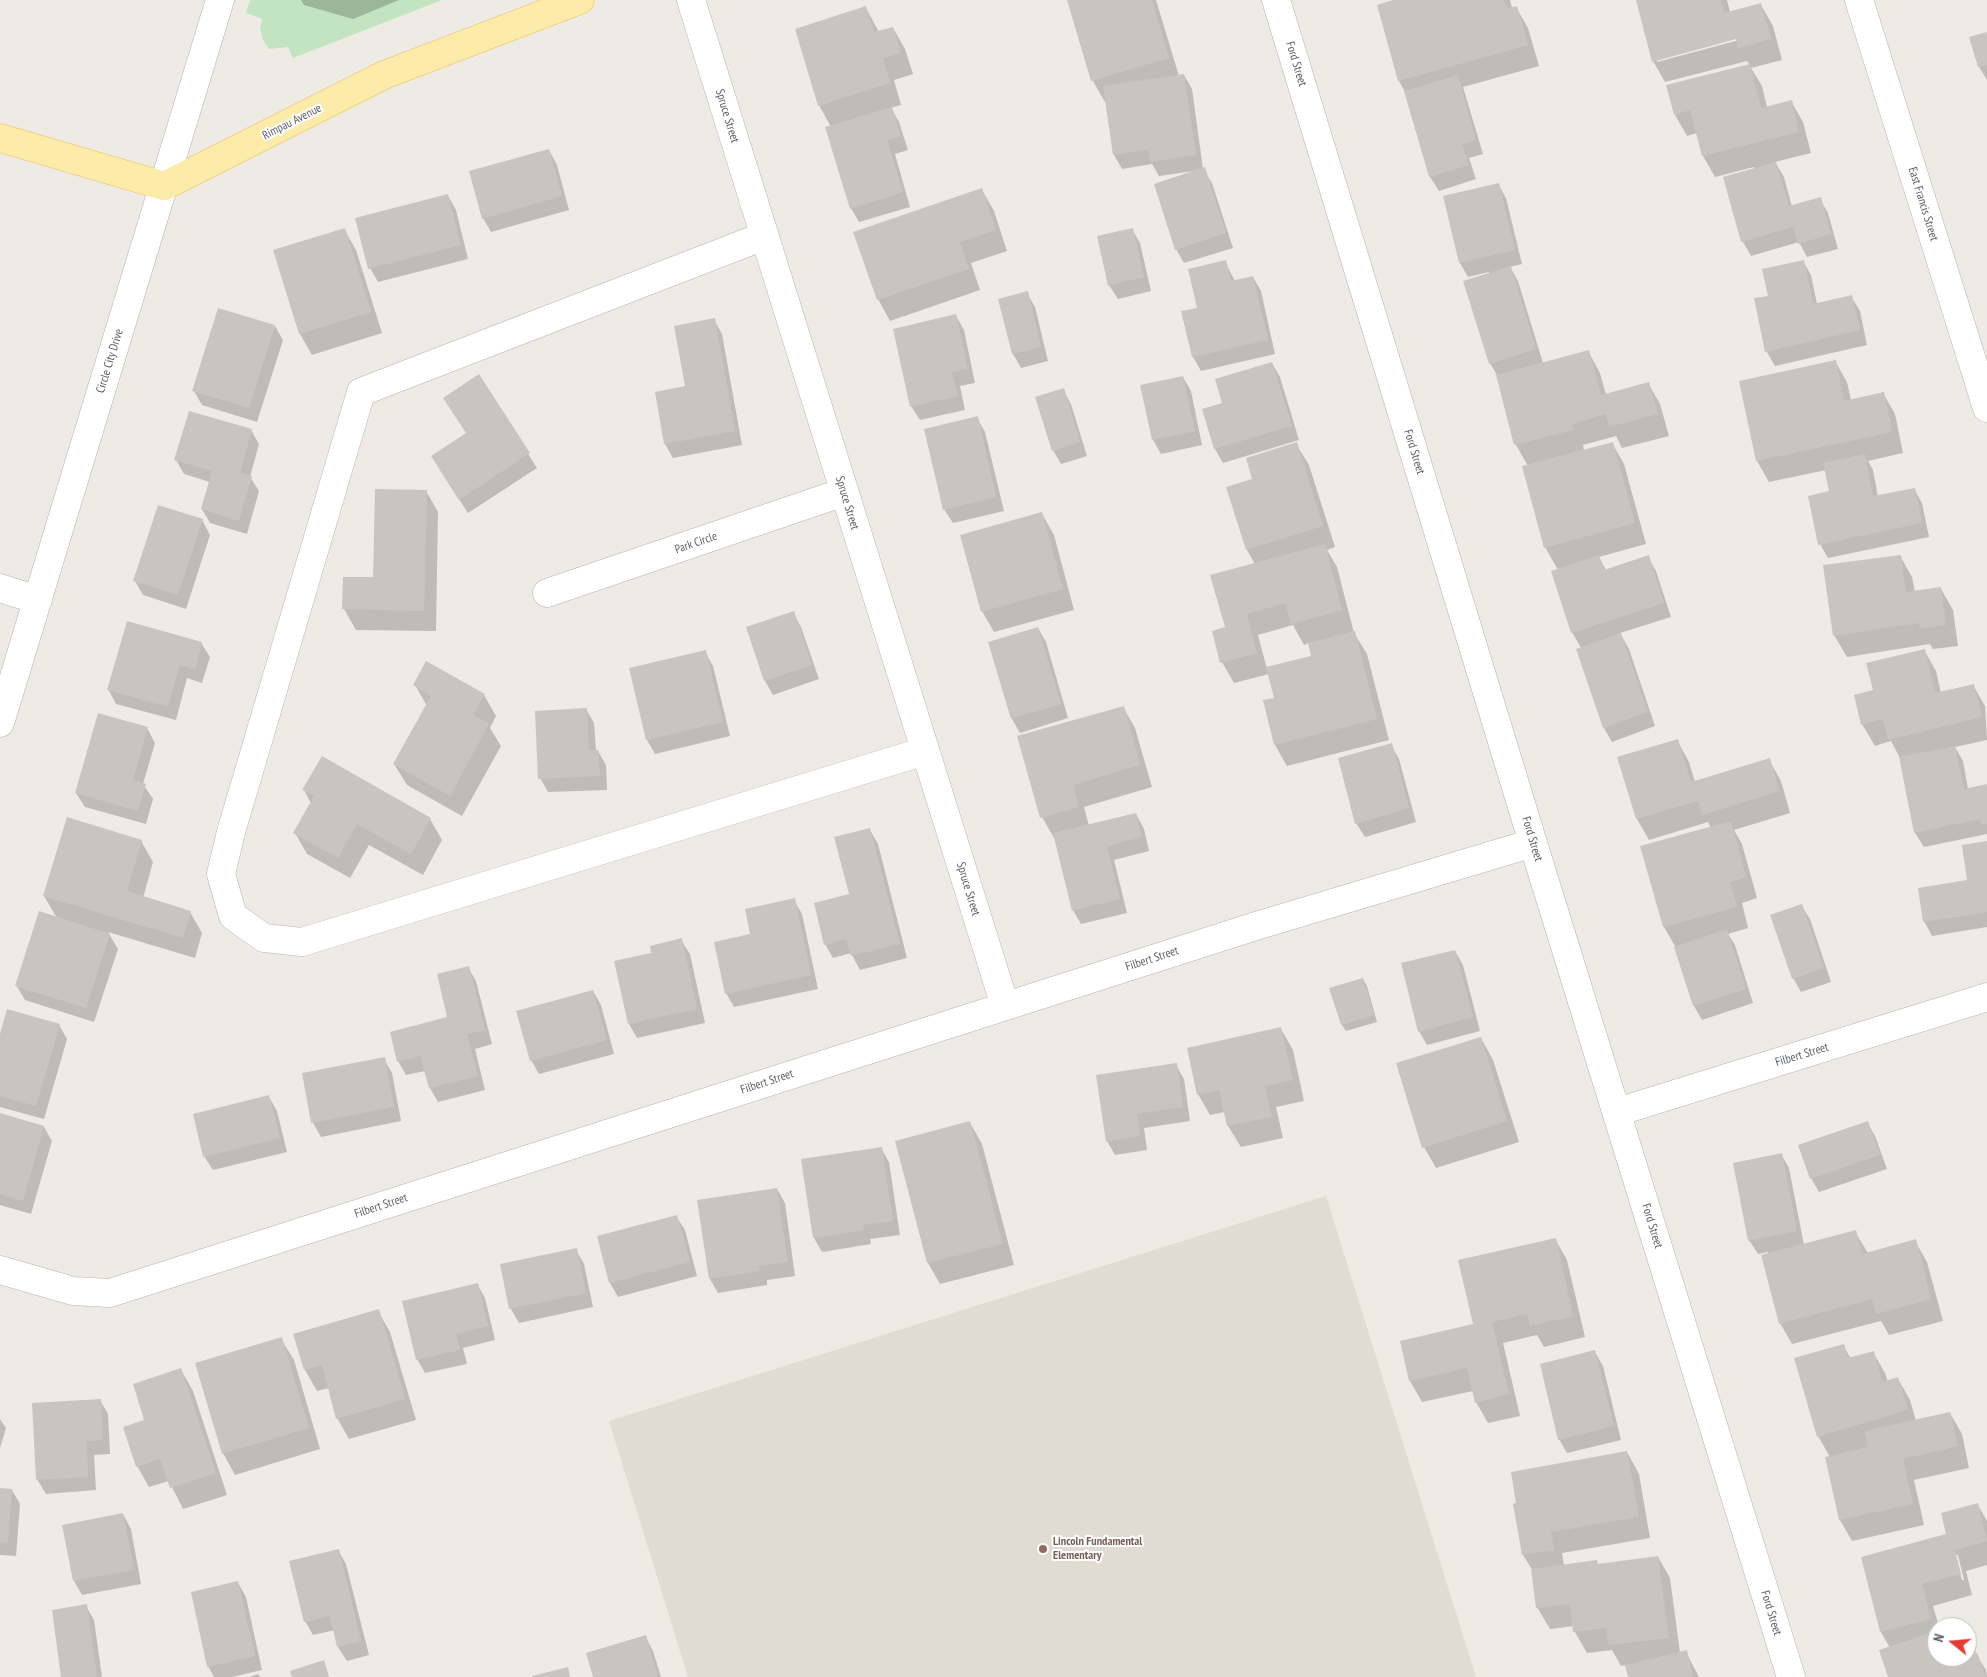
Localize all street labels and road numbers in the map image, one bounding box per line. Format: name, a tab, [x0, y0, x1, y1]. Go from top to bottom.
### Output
street label: Ford Street	[1282, 40, 1310, 88]
street label: Spruce Street	[712, 87, 742, 145]
street label: Rimpau Avenue	[260, 101, 324, 143]
street label: East Francis Street	[1905, 165, 1941, 243]
street label: Circle City Drive	[93, 327, 127, 395]
street label: Ford Street	[1400, 428, 1428, 476]
street label: Spruce Street	[832, 474, 862, 532]
street label: Park Circle	[673, 529, 719, 557]
street label: Ford Street	[1518, 815, 1546, 863]
street label: Spruce Street	[953, 860, 983, 918]
street label: Filbert Street	[1124, 944, 1180, 974]
street label: Filbert Street	[1774, 1040, 1830, 1070]
street label: Filbert Street	[739, 1067, 795, 1097]
street label: Filbert Street	[353, 1191, 409, 1221]
street label: Ford Street	[1638, 1202, 1666, 1250]
street label: Ford Street	[1757, 1589, 1785, 1637]

